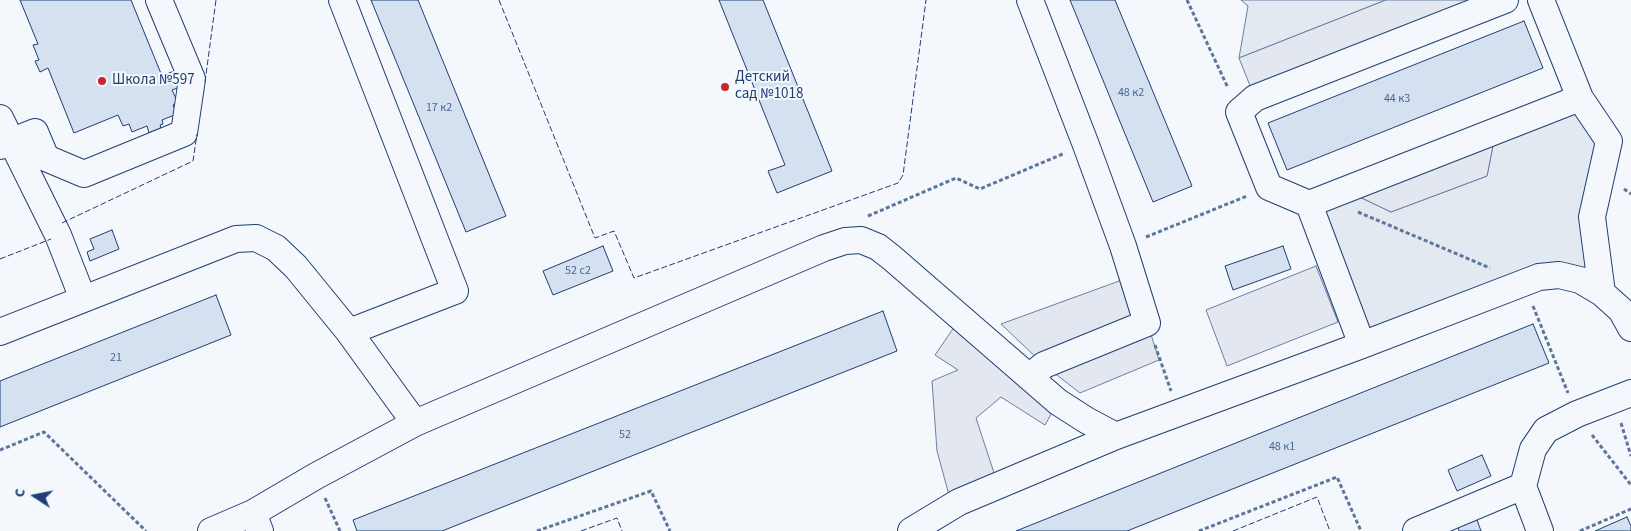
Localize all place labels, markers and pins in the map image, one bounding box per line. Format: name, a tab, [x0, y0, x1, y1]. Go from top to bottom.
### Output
place label: Детский сад №1018	[735, 69, 803, 104]
place label: Школа №597	[112, 72, 195, 90]
marker: Школа №597	[96, 75, 108, 87]
marker: Детский сад №1018	[719, 81, 731, 93]

